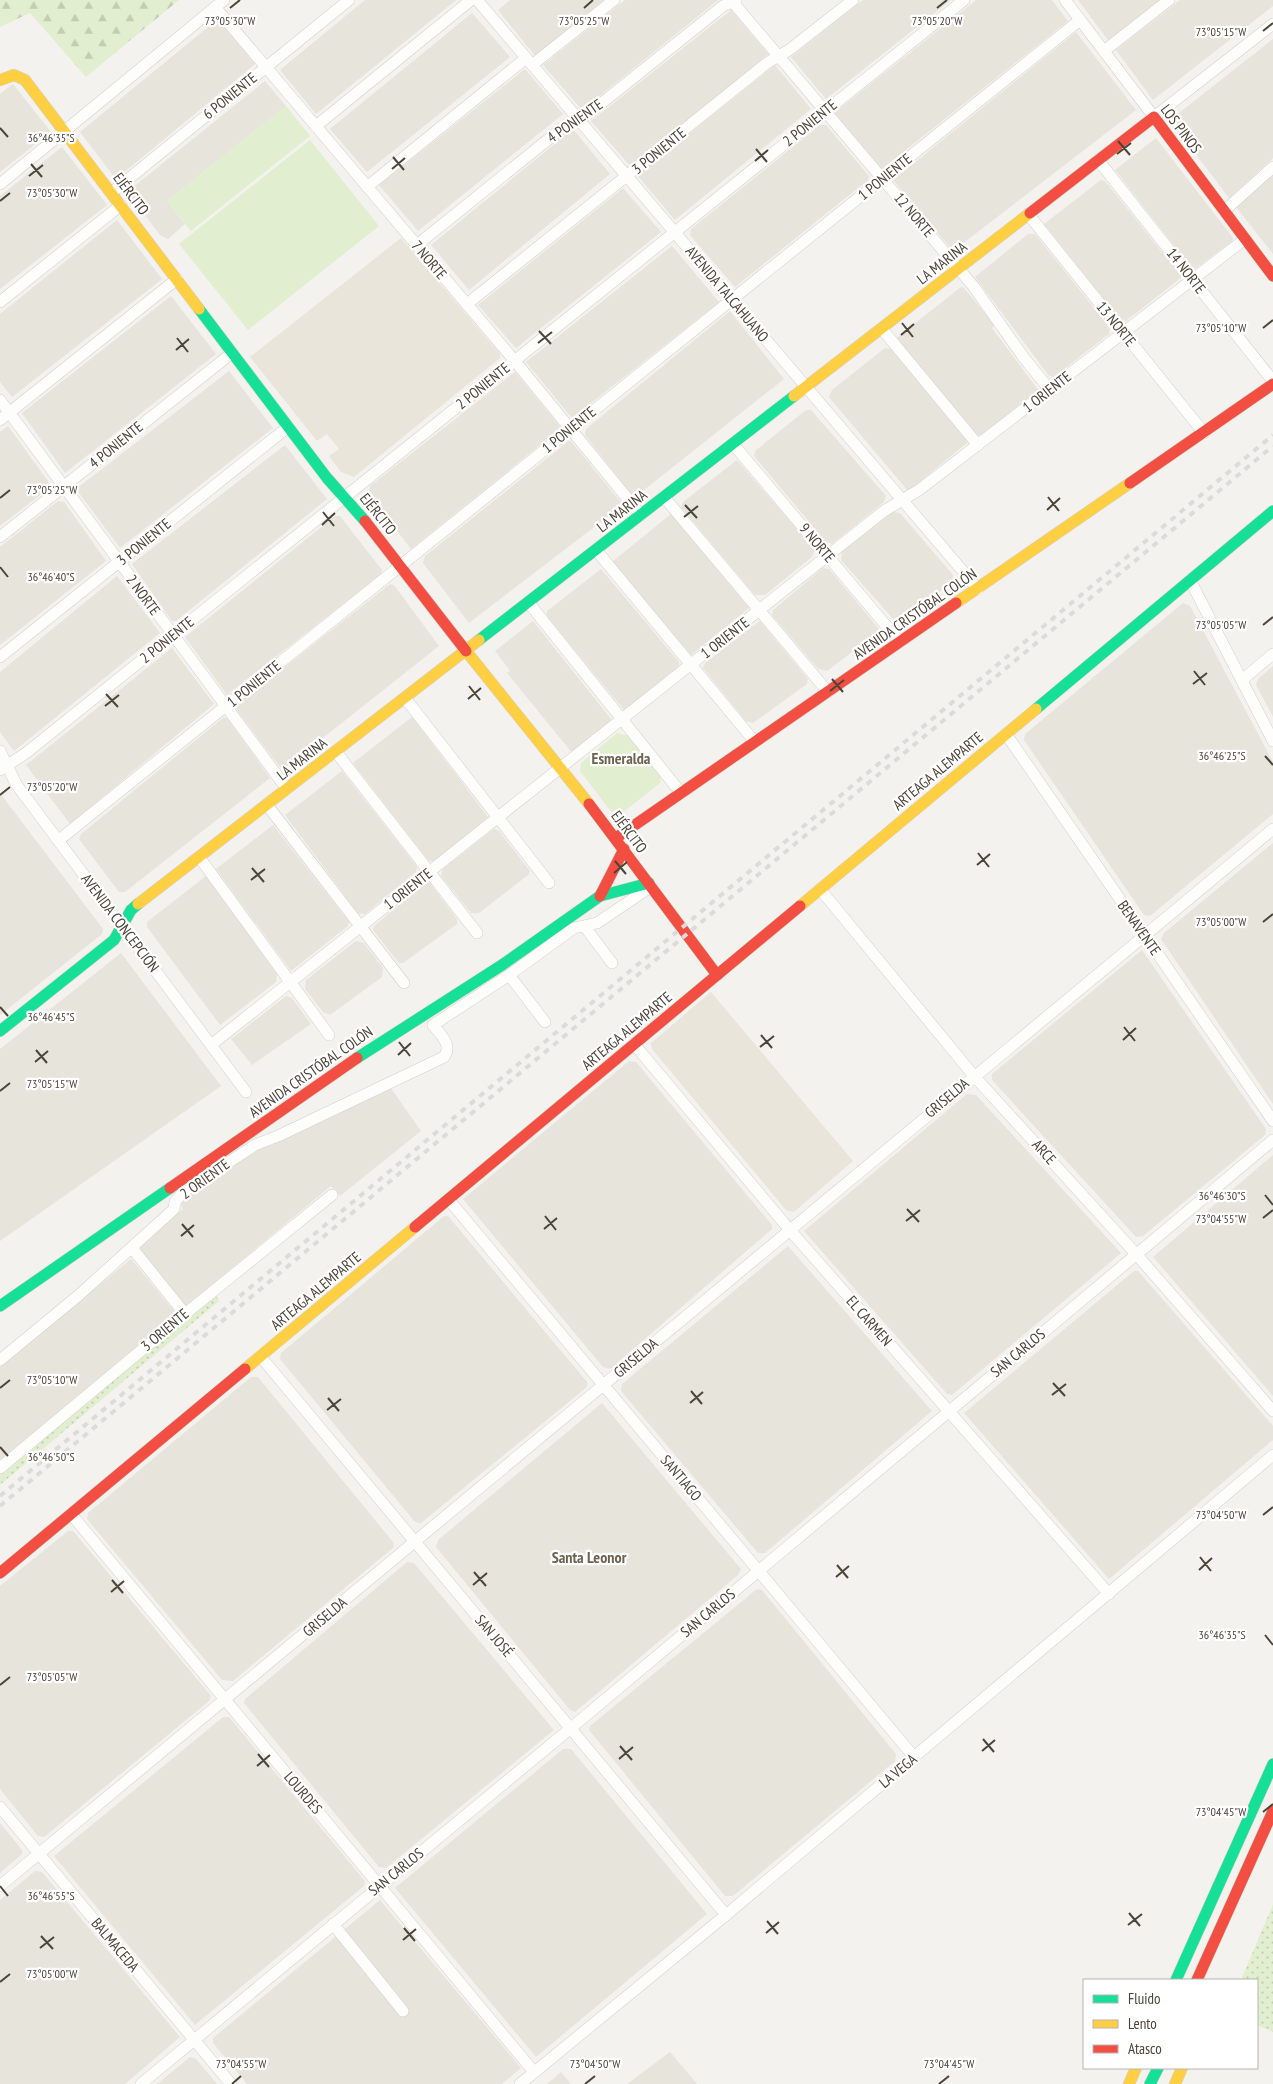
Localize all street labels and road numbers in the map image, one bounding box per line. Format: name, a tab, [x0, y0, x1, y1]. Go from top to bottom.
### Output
street label: 6 PONIENTE	[199, 68, 261, 123]
street label: 4 PONIENTE	[543, 94, 606, 147]
street label: 2 PONIENTE	[779, 95, 841, 150]
street label: LOS PINOS	[1157, 101, 1206, 157]
street label: 3 PONIENTE	[628, 123, 690, 178]
street label: 1 PONIENTE	[854, 149, 916, 204]
street label: EJÉRCITO	[109, 169, 153, 219]
street label: 12 NORTE	[890, 188, 939, 241]
street label: 7 NORTE	[408, 236, 451, 283]
street label: LA MARINA	[913, 237, 971, 288]
street label: AVENIDA TALCAHUANO	[682, 242, 773, 346]
street label: 14 NORTE	[1163, 244, 1210, 297]
street label: 13 NORTE	[1092, 297, 1140, 350]
street label: 2 PONIENTE	[452, 358, 514, 413]
street label: 1 ORIENTE	[1019, 367, 1075, 416]
street label: 1 PONIENTE	[538, 402, 600, 457]
street label: 4 PONIENTE	[85, 417, 147, 472]
street label: LA MARINA	[593, 485, 651, 536]
street label: EJÉRCITO	[356, 489, 401, 538]
street label: 3 PONIENTE	[113, 514, 175, 569]
street label: 9 NORTE	[795, 519, 839, 566]
street label: AVENIDA CRISTÓBAL COLÓN	[849, 564, 980, 663]
street label: 2 NORTE	[122, 571, 165, 619]
street label: 2 PONIENTE	[136, 612, 198, 667]
street label: 1 ORIENTE	[697, 613, 753, 662]
street label: 1 PONIENTE	[223, 656, 285, 711]
street label: ARTEAGA ALEMPARTE	[889, 727, 987, 814]
street label: LA MARINA	[273, 733, 331, 784]
street label: EJÉRCITO	[607, 807, 651, 857]
street label: 1 ORIENTE	[380, 864, 436, 913]
street label: AVENIDA CONCEPCIÓN	[77, 870, 164, 976]
street label: BENAVENTE	[1114, 897, 1165, 959]
street label: ARTEAGA ALEMPARTE	[578, 987, 676, 1074]
street label: AVENIDA CRISTÓBAL COLÓN	[245, 1022, 376, 1121]
street label: GRISELDA	[921, 1073, 973, 1122]
street label: ARCE	[1028, 1135, 1061, 1168]
street label: 2 ORIENTE	[176, 1154, 233, 1203]
street label: ARTEAGA ALEMPARTE	[267, 1247, 365, 1334]
street label: EL CARMEN	[842, 1292, 896, 1350]
street label: 3 ORIENTE	[137, 1304, 192, 1355]
street label: SAN CARLOS	[986, 1324, 1049, 1381]
street label: GRISELDA	[610, 1333, 662, 1382]
street label: SANTIAGO	[657, 1451, 706, 1505]
street label: SAN CARLOS	[676, 1584, 739, 1641]
street label: GRISELDA	[299, 1592, 351, 1641]
street label: SAN JOSÉ	[471, 1611, 518, 1661]
street label: LA VEGA	[875, 1749, 921, 1792]
street label: LOURDES	[280, 1768, 327, 1818]
street label: SAN CARLOS	[364, 1844, 427, 1900]
street label: BALMACEDA	[87, 1914, 144, 1976]

